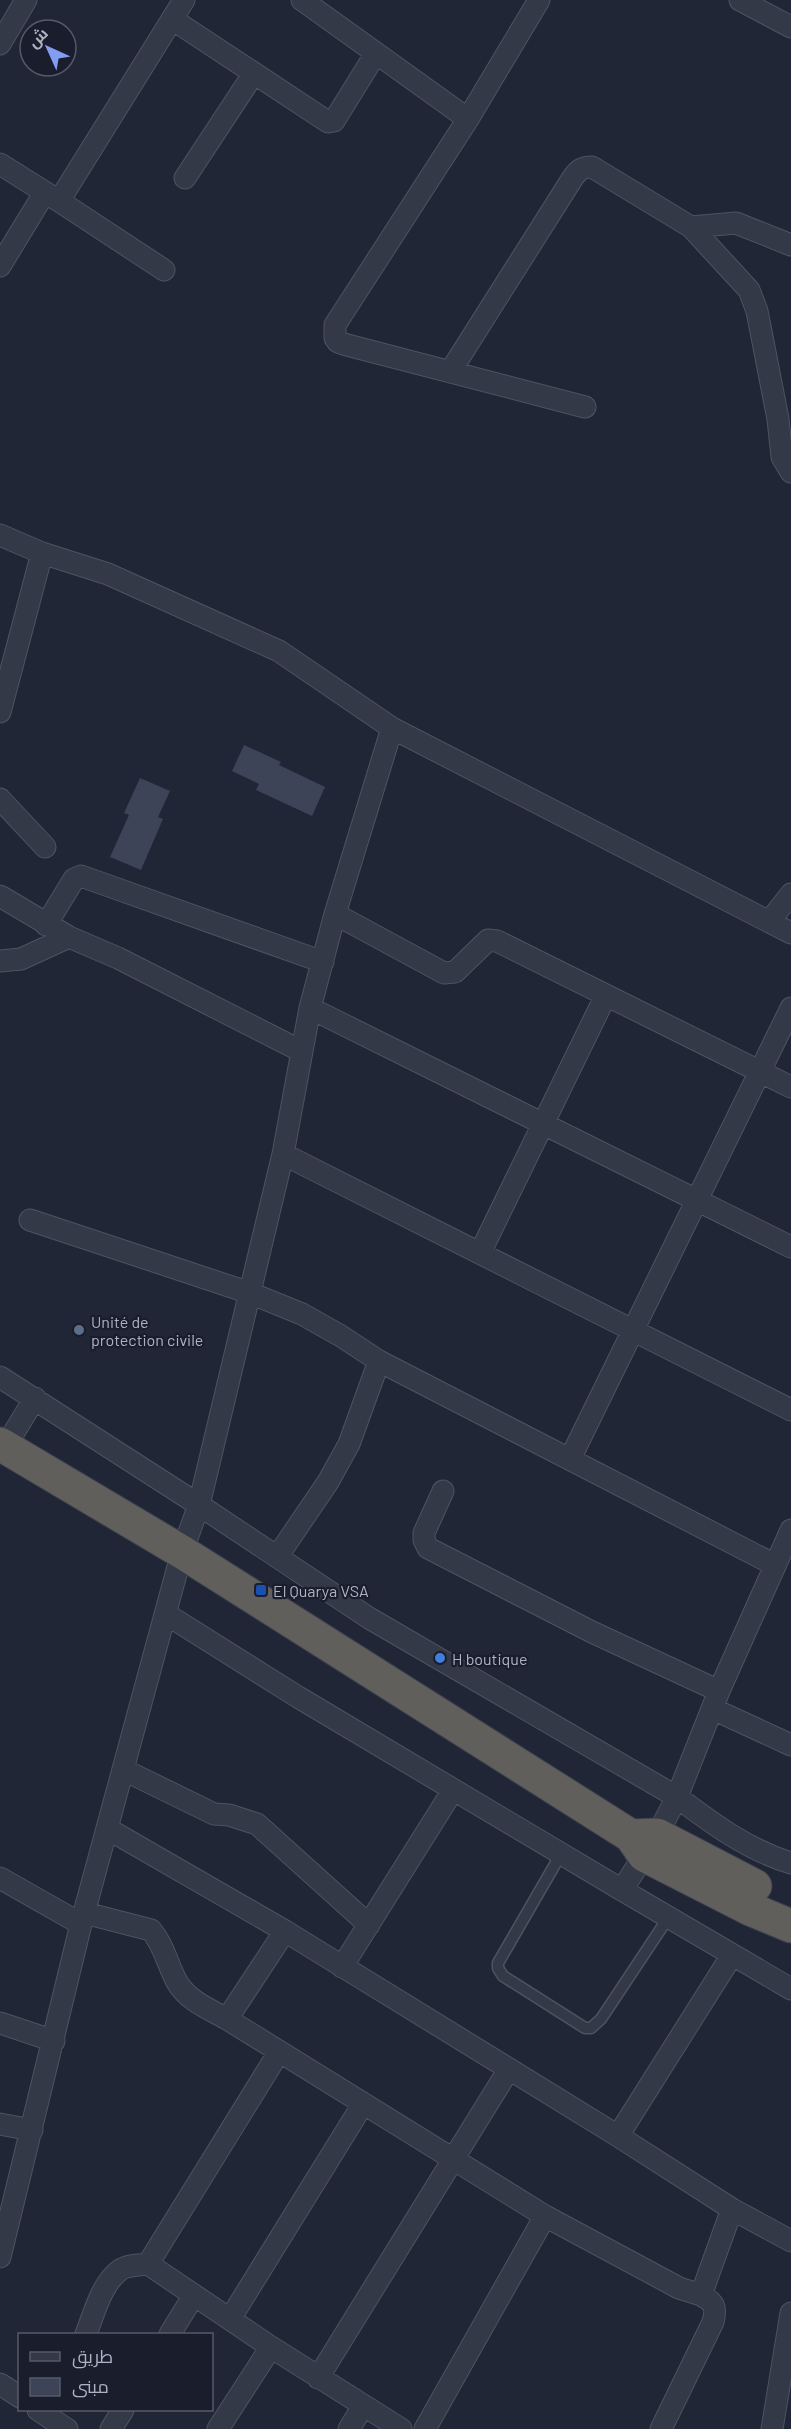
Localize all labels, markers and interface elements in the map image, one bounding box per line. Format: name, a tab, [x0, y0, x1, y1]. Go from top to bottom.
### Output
north arrow	[18, 18, 78, 78]
text: ش	[23, 23, 52, 52]
place label: Unité de protection civile	[91, 1312, 203, 1349]
marker: Unité de protection civile	[72, 1323, 86, 1337]
place label: El Quarya VSA	[273, 1581, 369, 1600]
marker: El Quarya VSA	[254, 1583, 268, 1597]
place label: H boutique	[452, 1649, 527, 1668]
marker: H boutique	[433, 1651, 447, 1665]
legend	[18, 2333, 213, 2411]
text: طريق	[72, 2345, 113, 2369]
text: مبنى	[72, 2375, 109, 2398]

